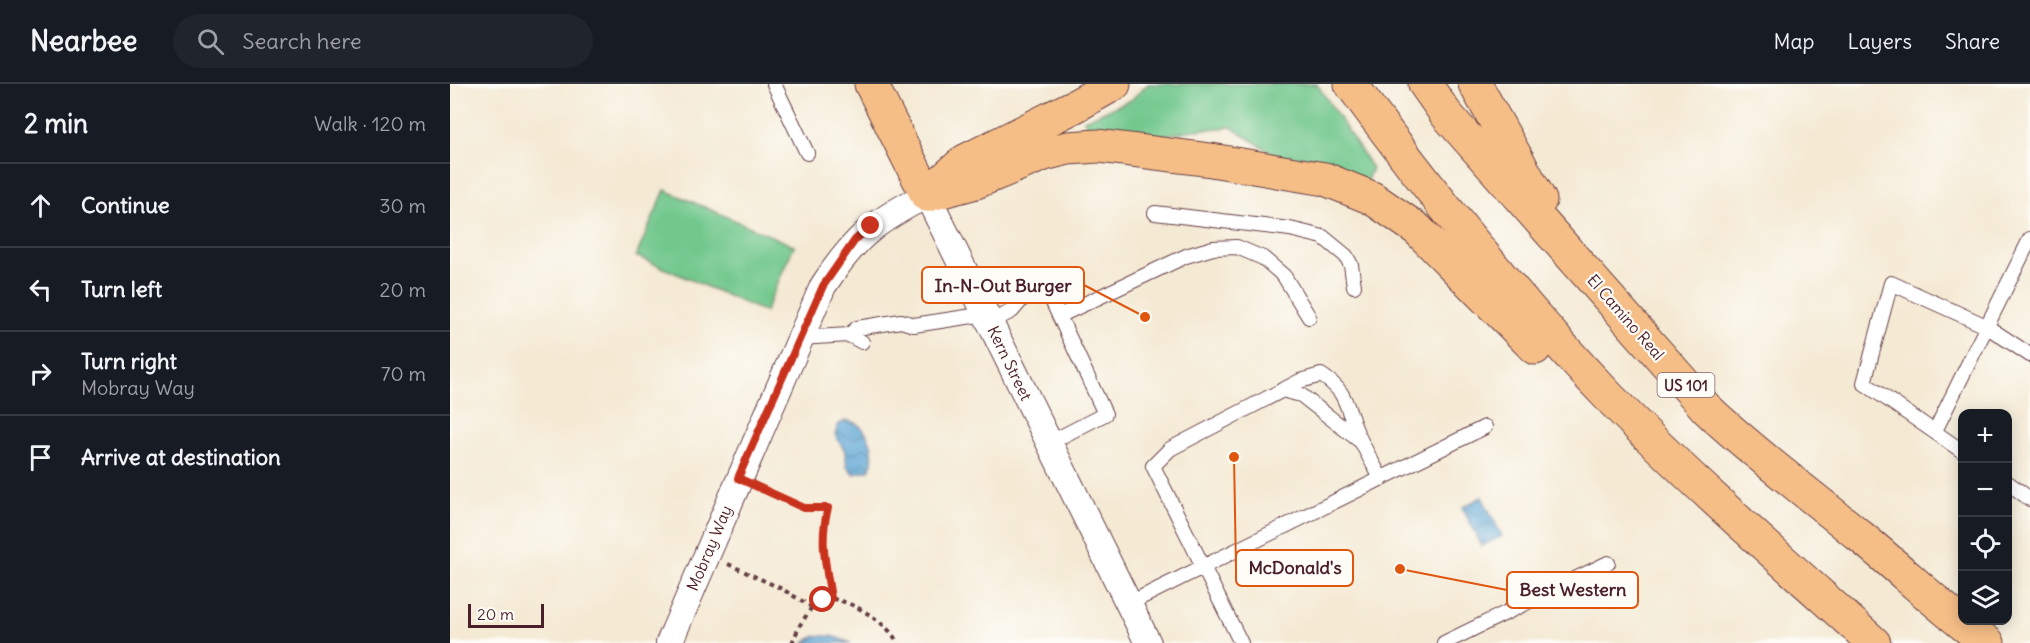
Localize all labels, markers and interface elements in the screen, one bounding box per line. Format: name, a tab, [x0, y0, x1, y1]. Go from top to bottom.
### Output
search box	[173, 14, 593, 68]
text: Nearbee	[30, 23, 137, 59]
icon: search	[194, 25, 227, 58]
text: Search here	[242, 27, 362, 55]
text: Map	[1774, 28, 1814, 55]
text: Layers	[1847, 28, 1912, 55]
text: Share	[1945, 28, 2000, 55]
text: 2 min	[24, 107, 88, 140]
text: Walk · 120 m	[314, 111, 426, 136]
icon: ahead	[24, 189, 57, 222]
text: Continue	[81, 191, 170, 219]
text: 30 m	[379, 193, 426, 218]
route end	[857, 212, 883, 238]
callout: In-N-Out Burger	[922, 267, 1084, 303]
street label: El Camino Real	[1583, 270, 1669, 364]
icon: left	[24, 273, 57, 306]
text: In-N-Out Burger	[934, 274, 1072, 297]
text: Turn left	[81, 275, 162, 303]
text: 20 m	[380, 277, 426, 302]
street label: Kern Street	[983, 322, 1037, 404]
text: Turn right	[81, 347, 177, 375]
icon: right	[24, 357, 57, 390]
text: 70 m	[381, 361, 426, 386]
road number: US 101	[1658, 373, 1714, 397]
text: Mobray Way	[81, 375, 195, 400]
map controls	[1958, 409, 2012, 625]
button: +	[1958, 409, 2012, 463]
icon: arrive	[24, 441, 57, 474]
text: Arrive at destination	[81, 443, 281, 471]
button: −	[1958, 463, 2012, 517]
street label: Mobray Way	[682, 502, 736, 594]
button: locate	[1958, 517, 2012, 571]
callout: McDonald's	[1236, 550, 1353, 586]
text: McDonald's	[1248, 556, 1342, 579]
button: layers	[1958, 571, 2012, 625]
callout: Best Western	[1507, 572, 1638, 608]
text: Best Western	[1520, 578, 1627, 601]
route start	[809, 586, 835, 612]
scale bar	[468, 601, 544, 628]
text: 20 m	[477, 604, 514, 624]

